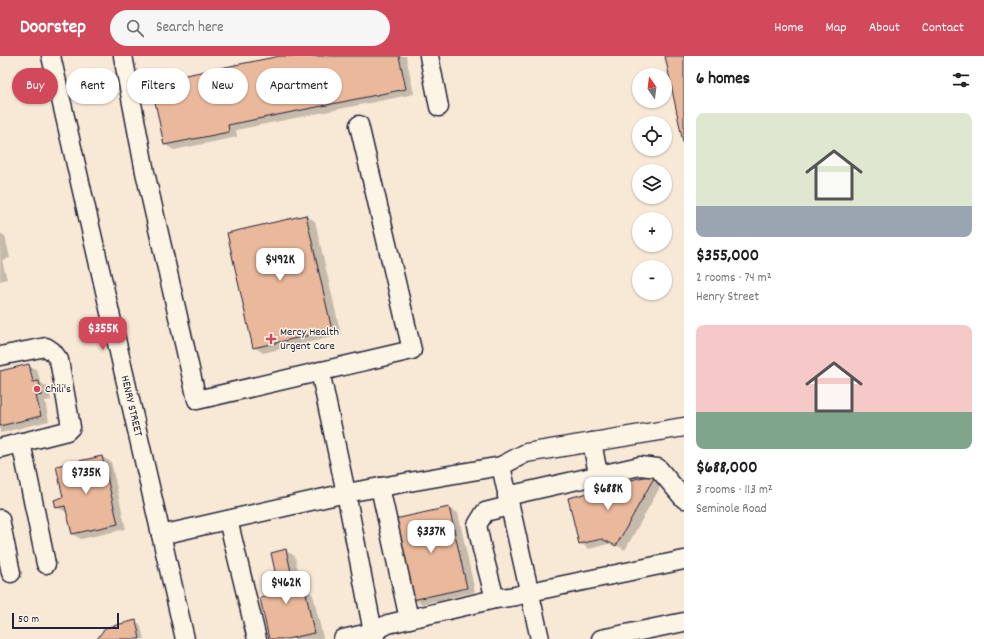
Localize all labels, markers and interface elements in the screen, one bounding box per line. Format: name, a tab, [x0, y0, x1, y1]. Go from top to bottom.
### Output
search box	[110, 10, 390, 46]
text: Doorstep	[20, 15, 86, 42]
icon: search	[124, 17, 146, 39]
text: Search here	[156, 17, 224, 39]
text: Home	[774, 18, 803, 38]
text: Map	[825, 18, 847, 38]
text: About	[869, 18, 900, 38]
text: Contact	[922, 18, 964, 38]
chip: Buy	[12, 68, 58, 104]
chip: Rent	[66, 68, 119, 104]
chip: Filters	[127, 68, 190, 104]
chip: New	[198, 68, 248, 104]
chip: Apartment	[256, 68, 342, 104]
north arrow	[632, 68, 672, 108]
map controls	[632, 68, 672, 300]
text: 6 homes	[696, 68, 750, 92]
icon: filters	[950, 69, 972, 91]
button: locate	[632, 116, 672, 156]
icon: home	[798, 139, 870, 211]
button: layers	[632, 164, 672, 204]
button: +	[632, 212, 672, 252]
text: $355,000	[696, 245, 759, 269]
pin: $492K	[252, 248, 308, 282]
text: $492K	[265, 251, 295, 270]
button: −	[632, 260, 672, 300]
text: 2 rooms · 74 m²	[696, 269, 771, 288]
text: Henry Street	[696, 288, 759, 307]
pin: $355K	[75, 317, 131, 351]
text: $355K	[88, 320, 118, 339]
place label: Mercy Health Urgent Care	[280, 324, 339, 355]
marker: Mercy Health Urgent Care	[265, 333, 277, 345]
icon: home	[798, 351, 870, 423]
street label: HENRY STREET	[116, 374, 147, 438]
place label: Chili's	[45, 381, 71, 398]
marker: Chili's	[32, 384, 42, 394]
text: $688,000	[696, 457, 758, 481]
pin: $735K	[58, 461, 114, 495]
text: $735K	[71, 464, 101, 483]
pin: $688K	[580, 477, 636, 511]
text: $688K	[593, 480, 623, 499]
text: 3 rooms · 113 m²	[696, 481, 773, 500]
text: Seminole Road	[696, 500, 767, 519]
pin: $337K	[403, 520, 459, 554]
text: $337K	[416, 523, 446, 542]
pin: $462K	[258, 571, 314, 605]
text: $462K	[271, 574, 301, 593]
scale bar	[12, 611, 119, 630]
text: 50 m	[18, 612, 39, 628]

